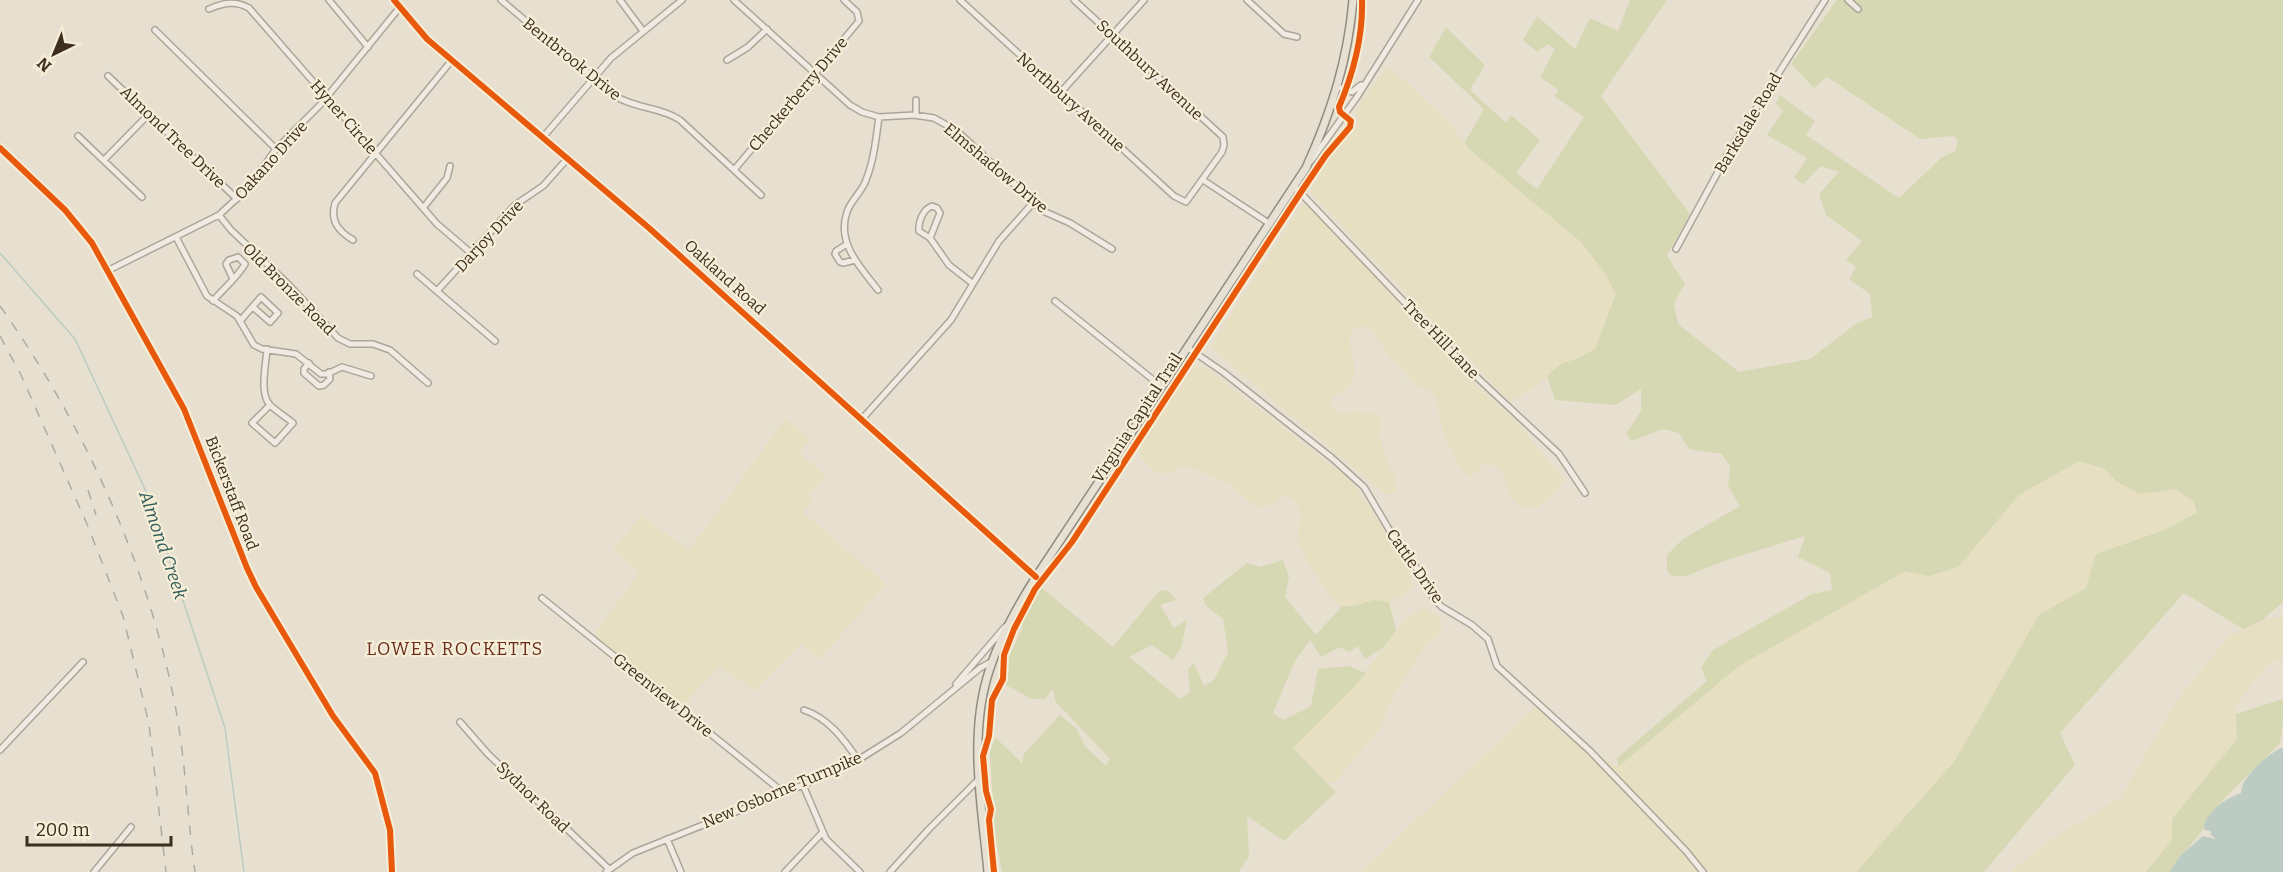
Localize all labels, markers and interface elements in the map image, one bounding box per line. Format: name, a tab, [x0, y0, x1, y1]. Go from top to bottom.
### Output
street label: Bentbrook Drive	[519, 14, 625, 104]
street label: Southbury Avenue	[1093, 16, 1207, 124]
north arrow	[24, 24, 84, 84]
street label: Checkerberry Drive	[745, 33, 851, 155]
street label: Northbury Avenue	[1013, 49, 1129, 155]
text: N	[33, 53, 55, 76]
street label: Barksdale Road	[1711, 69, 1786, 177]
street label: Hyner Circle	[307, 76, 381, 158]
street label: Almond Tree Drive	[116, 82, 230, 192]
street label: Oakano Drive	[231, 117, 311, 203]
street label: Elmshadow Drive	[940, 119, 1052, 217]
street label: Darjoy Drive	[451, 196, 527, 276]
street label: Oakland Road	[680, 236, 770, 319]
street label: Old Bronze Road	[239, 239, 339, 339]
street label: Tree Hill Lane	[1399, 296, 1483, 382]
street label: Virginia Capital Trail	[1088, 349, 1186, 486]
street label: Bickerstaff Road	[202, 433, 263, 553]
water label: Almond Creek	[134, 487, 192, 602]
street label: Cattle Drive	[1383, 525, 1447, 607]
district label: LOWER ROCKETTS	[366, 638, 544, 660]
street label: Greenview Drive	[609, 649, 717, 741]
street label: New Osborne Turnpike	[699, 748, 865, 832]
street label: Sydnor Road	[493, 758, 574, 837]
scale bar	[27, 809, 171, 847]
text: 200 m	[36, 819, 90, 841]

